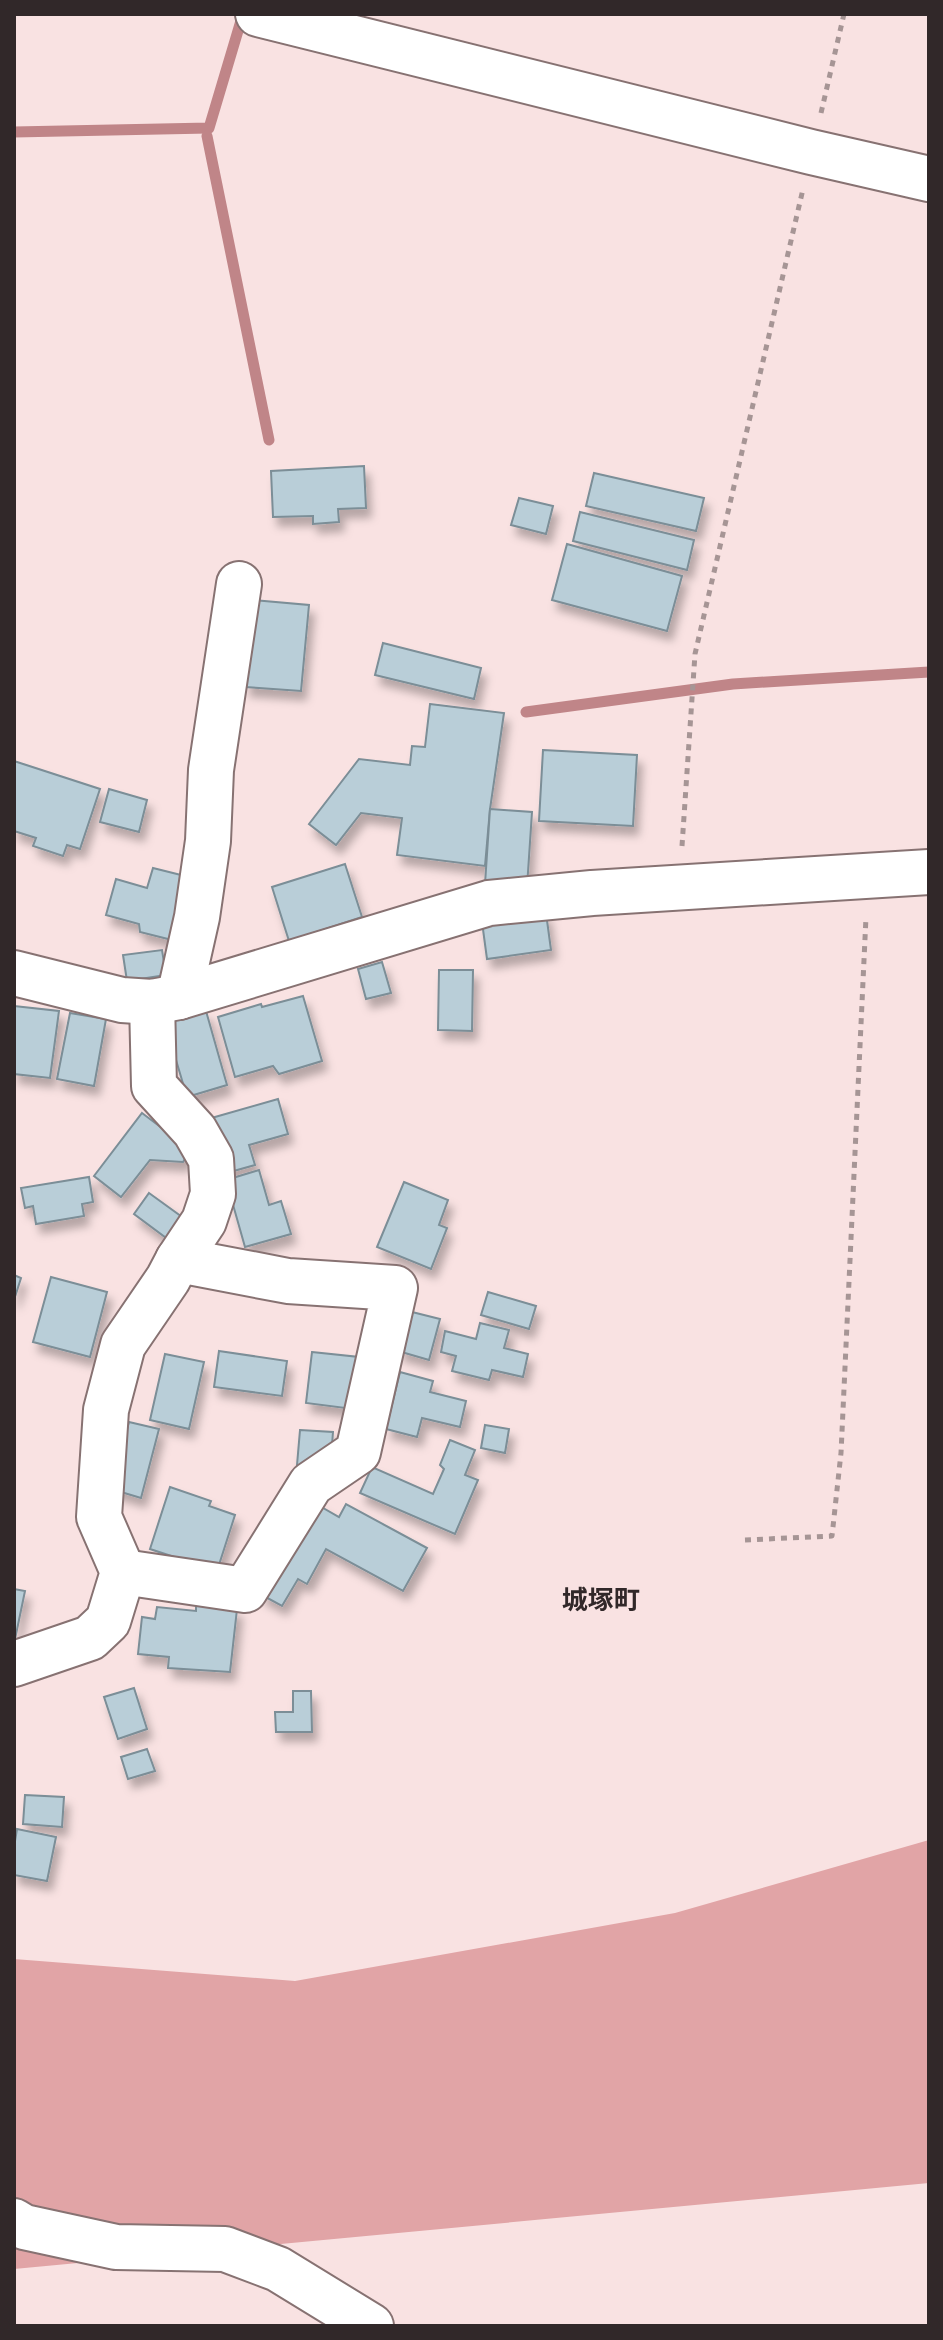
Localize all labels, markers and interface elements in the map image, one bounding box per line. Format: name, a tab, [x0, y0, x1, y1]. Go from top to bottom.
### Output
district label: 城塚町	[562, 1585, 640, 1616]

